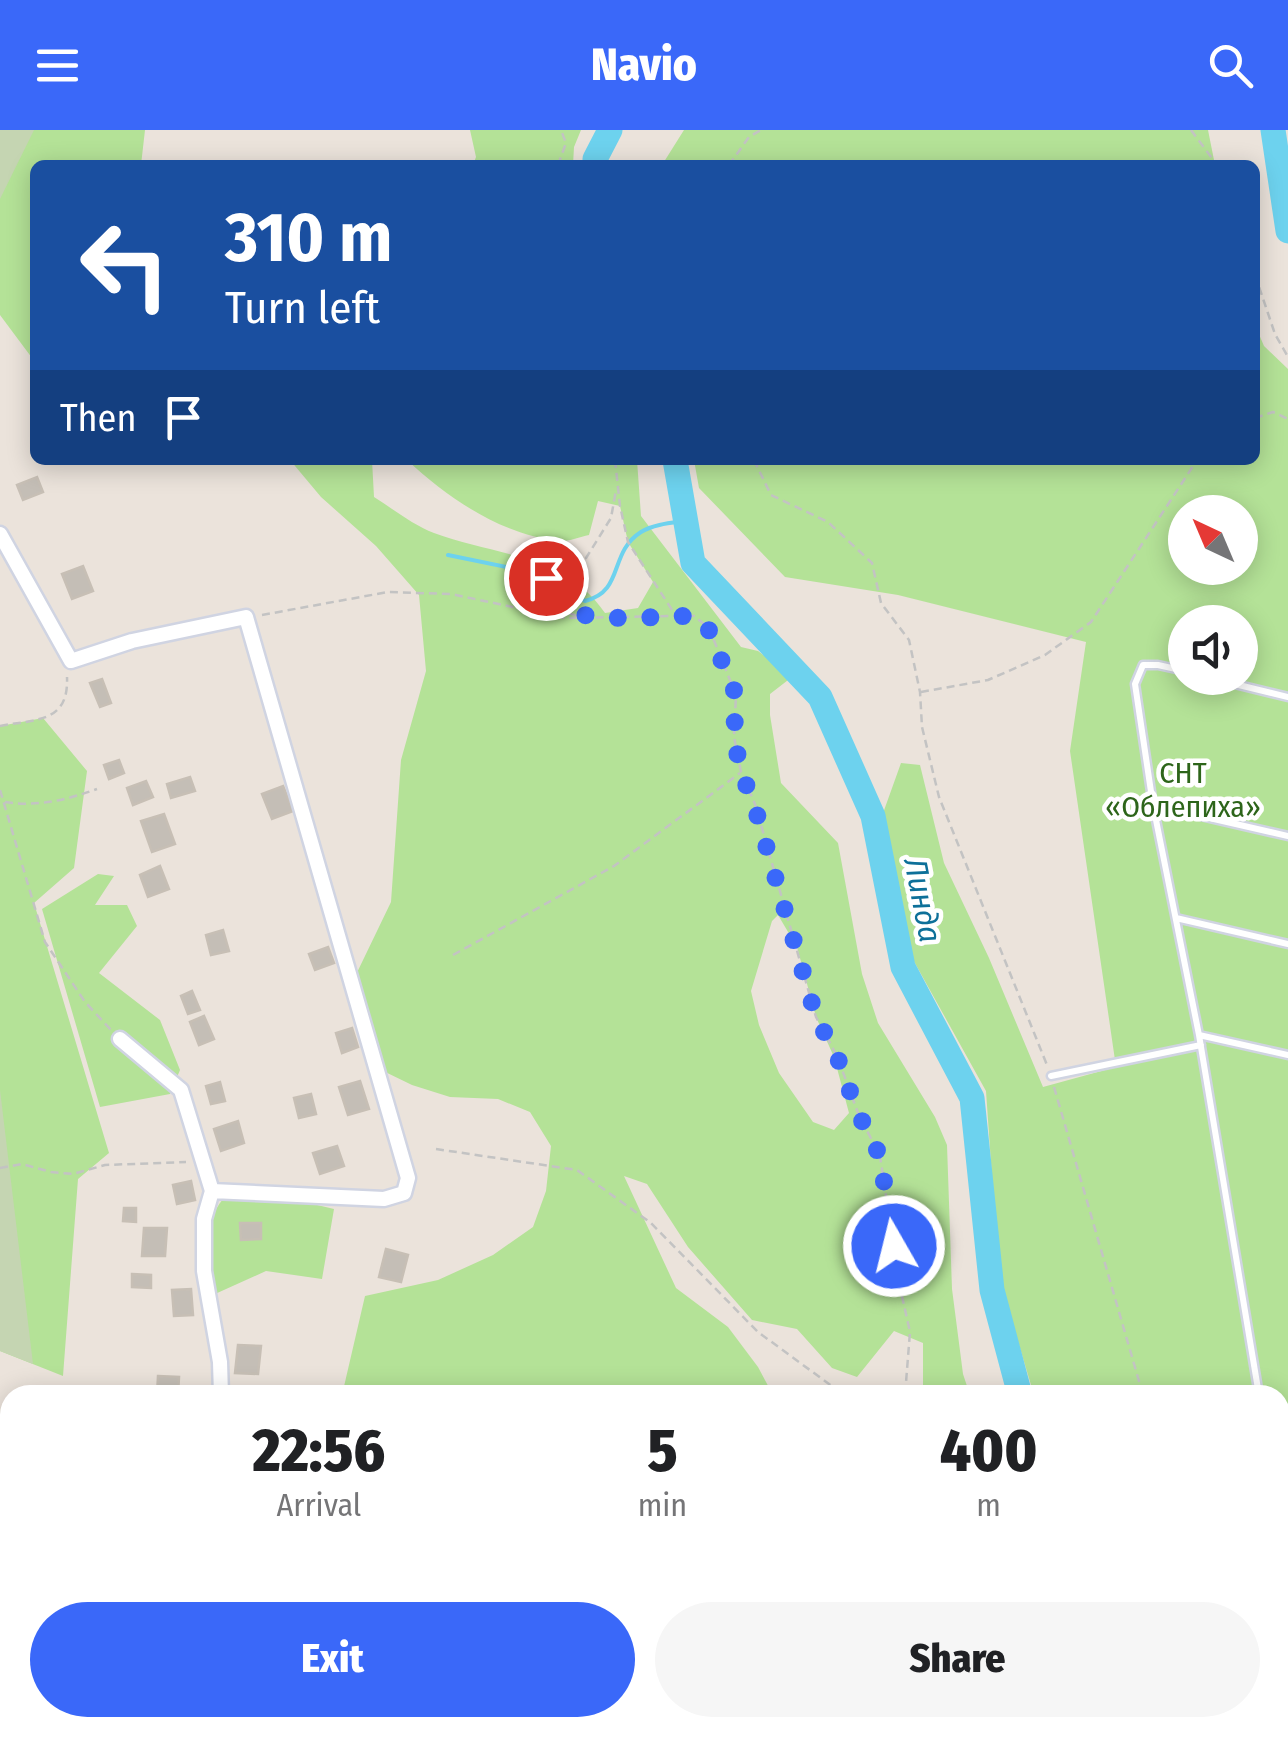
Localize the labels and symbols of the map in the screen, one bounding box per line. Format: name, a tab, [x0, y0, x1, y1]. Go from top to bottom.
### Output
north arrow	[1168, 495, 1258, 585]
pin	[504, 536, 589, 621]
park label: СНТ «Облепиха»	[1105, 755, 1261, 825]
water label: Линда	[896, 853, 950, 946]
position arrow	[842, 1194, 946, 1298]

